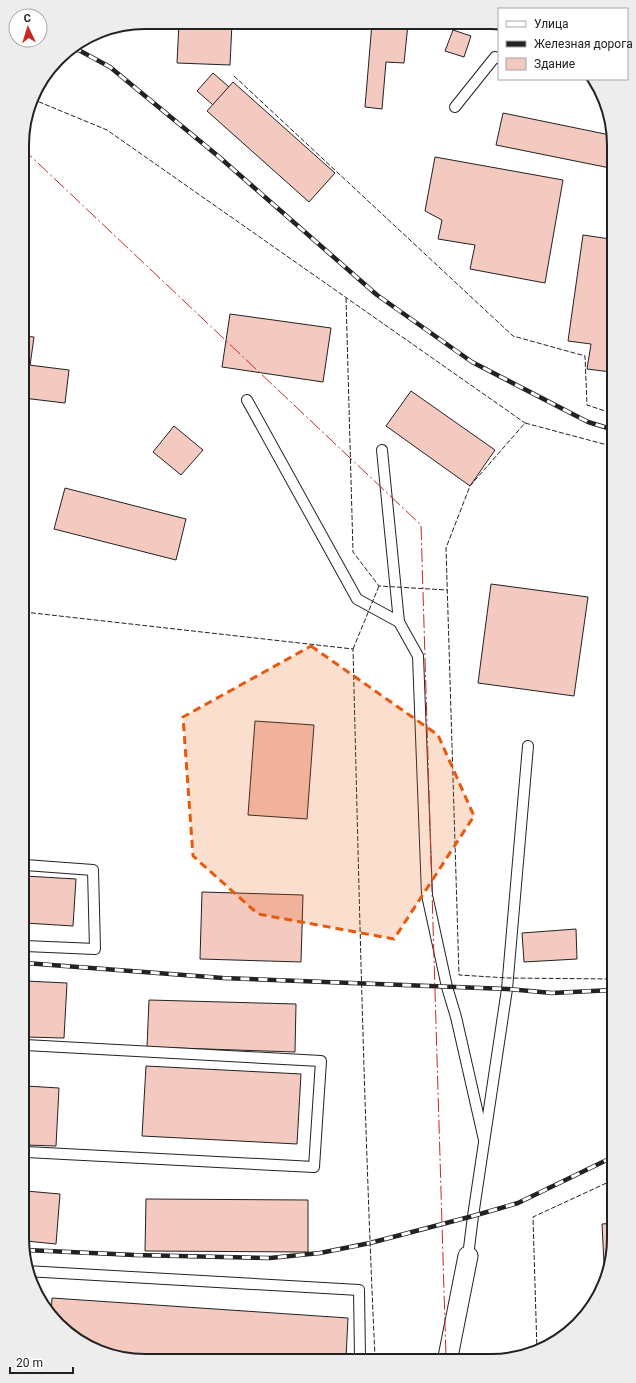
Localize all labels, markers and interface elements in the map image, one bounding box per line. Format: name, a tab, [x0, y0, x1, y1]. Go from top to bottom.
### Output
north arrow	[8, 8, 48, 48]
legend	[498, 8, 628, 80]
text: С	[23, 12, 31, 25]
text: Улица	[534, 17, 569, 31]
text: Железная дорога	[534, 37, 633, 51]
text: Здание	[534, 57, 575, 71]
scale bar	[10, 1349, 73, 1375]
text: 20 m	[16, 1356, 43, 1370]

